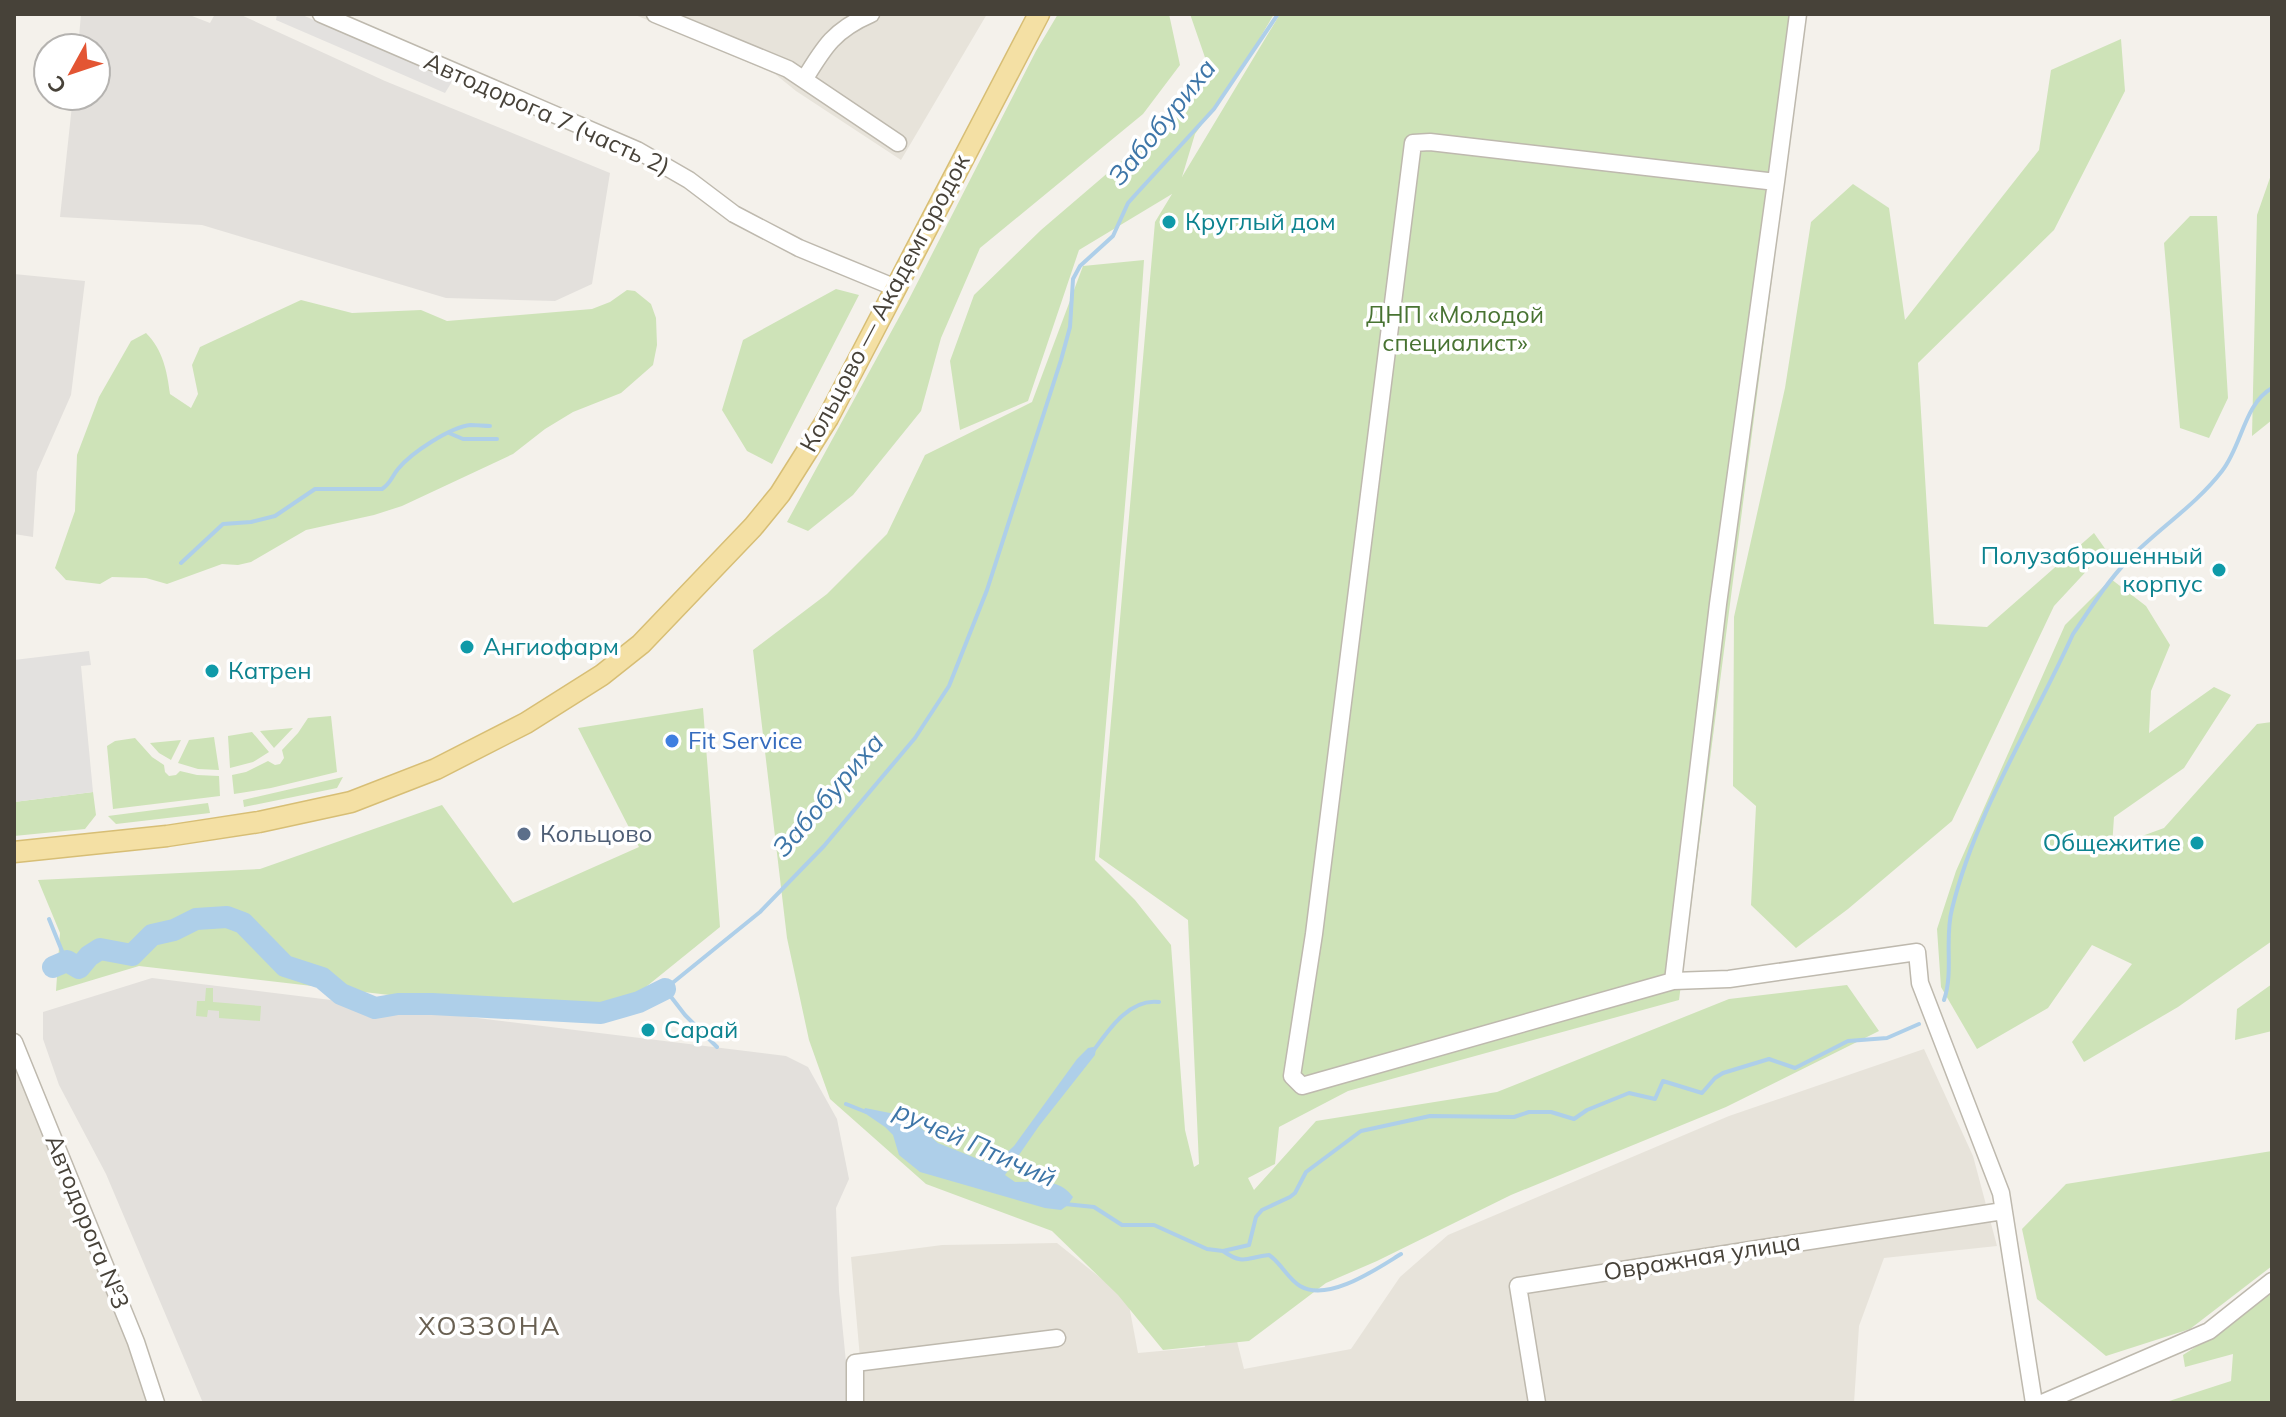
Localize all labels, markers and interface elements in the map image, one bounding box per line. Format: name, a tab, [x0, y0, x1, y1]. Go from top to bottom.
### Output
north arrow	[32, 32, 112, 112]
street label: Автодорога 7 (часть 2)	[420, 45, 675, 181]
water label: Забобуриха	[1101, 52, 1223, 192]
text: С	[41, 70, 72, 100]
street label: Кольцово — Академгородок	[793, 148, 976, 457]
place label: Круглый дом	[1185, 206, 1336, 236]
marker: Круглый дом	[1160, 213, 1178, 231]
park label: ДНП «Молодой специалист»	[1366, 299, 1544, 357]
place label: Полузаброшенный корпус	[1981, 540, 2203, 598]
marker: Полузаброшенный корпус	[2210, 561, 2228, 579]
place label: Ангиофарм	[483, 631, 619, 661]
marker: Ангиофарм	[458, 638, 476, 656]
place label: Катрен	[228, 655, 312, 685]
marker: Катрен	[203, 662, 221, 680]
place label: Fit Service	[688, 725, 802, 755]
water label: Забобуриха	[765, 726, 890, 863]
marker: Fit Service	[663, 732, 681, 750]
place label: Кольцово	[540, 818, 653, 848]
marker: Кольцово	[515, 825, 533, 843]
place label: Общежитие	[2043, 827, 2181, 857]
marker: Общежитие	[2188, 834, 2206, 852]
place label: Сарай	[664, 1014, 738, 1044]
marker: Сарай	[639, 1021, 657, 1039]
water label: ручей Птичий	[889, 1093, 1061, 1194]
street label: Автодорога №3	[39, 1130, 137, 1313]
street label: Овражная улица	[1601, 1226, 1802, 1286]
district label: ХОЗЗОНА	[418, 1309, 562, 1342]

